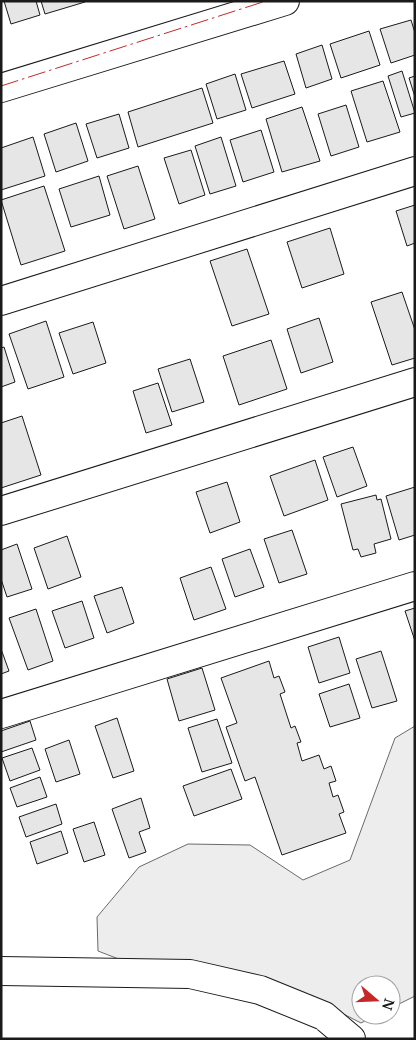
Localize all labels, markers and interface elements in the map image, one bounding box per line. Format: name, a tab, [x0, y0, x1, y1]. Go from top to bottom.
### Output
north arrow	[351, 975, 401, 1025]
text: N	[378, 996, 400, 1013]

